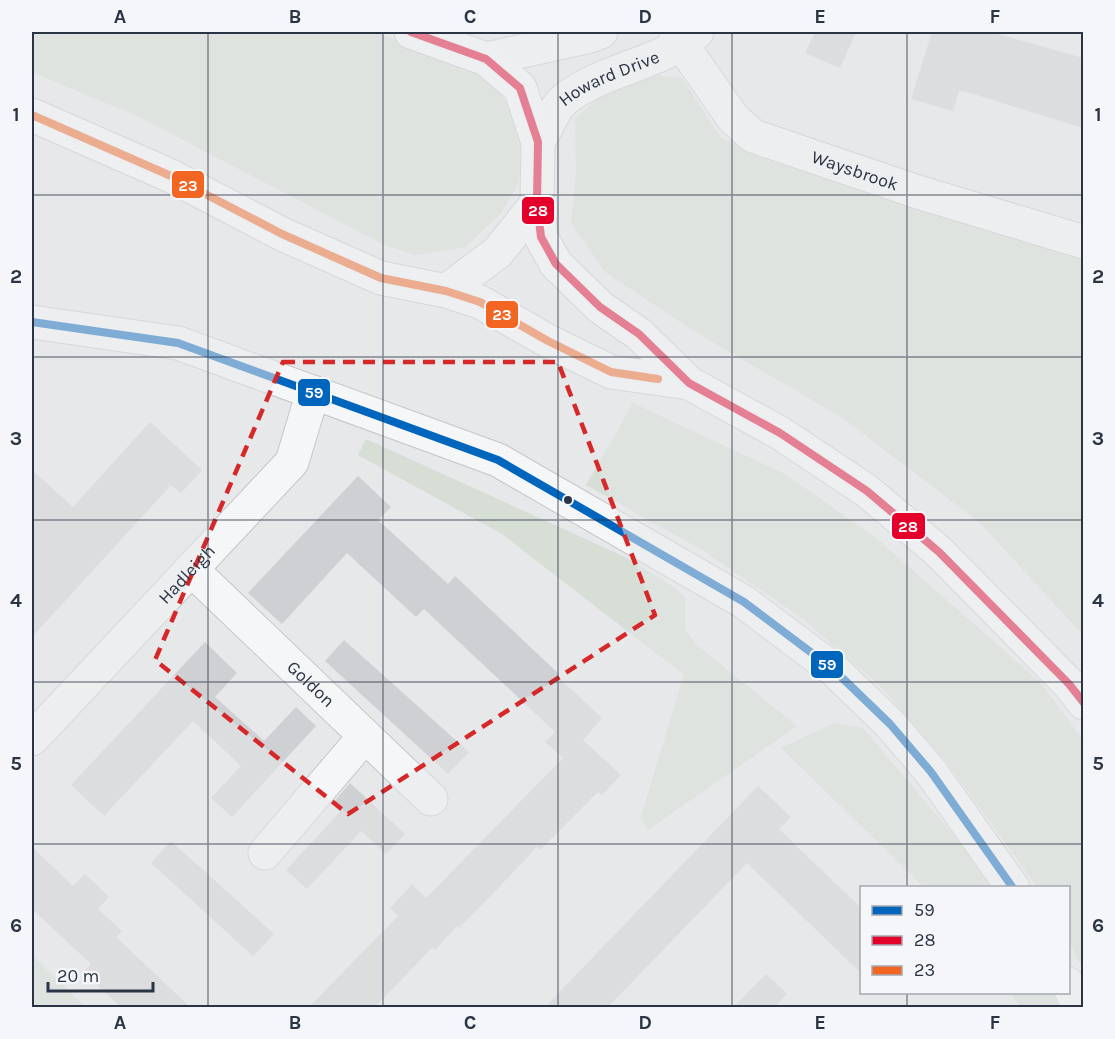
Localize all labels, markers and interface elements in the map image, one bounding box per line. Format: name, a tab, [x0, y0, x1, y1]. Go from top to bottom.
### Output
text: A	[114, 5, 127, 28]
text: B	[289, 5, 301, 28]
text: C	[464, 5, 476, 28]
text: D	[638, 5, 652, 28]
text: E	[814, 5, 826, 28]
text: F	[990, 5, 1001, 28]
street label: Howard Drive	[554, 46, 663, 111]
text: 1	[12, 103, 20, 126]
text: 1	[1094, 103, 1102, 126]
street label: Waysbrook	[809, 146, 901, 196]
line badge: 23	[171, 170, 205, 199]
text: 23	[178, 176, 198, 195]
line badge: 28	[521, 196, 555, 225]
text: 28	[528, 201, 548, 220]
text: 2	[10, 265, 22, 288]
text: 2	[1092, 265, 1104, 288]
line badge: 23	[485, 300, 519, 329]
text: 23	[492, 305, 512, 324]
line badge: 59	[297, 378, 331, 407]
text: 59	[304, 383, 324, 402]
text: 3	[10, 427, 22, 450]
text: 3	[1092, 427, 1104, 450]
unlabelled marker	[562, 494, 574, 506]
line badge: 28	[891, 512, 926, 540]
text: 28	[898, 517, 918, 536]
street label: Hadleigh	[154, 540, 220, 608]
text: 4	[10, 589, 22, 612]
text: 4	[1092, 589, 1104, 612]
line badge: 59	[810, 650, 844, 679]
text: 59	[817, 655, 837, 674]
street label: Goldon	[282, 656, 339, 712]
text: 5	[10, 752, 22, 775]
text: 5	[1092, 752, 1104, 775]
legend	[860, 886, 1070, 994]
text: 59	[914, 899, 935, 921]
text: 6	[10, 914, 22, 937]
text: 6	[1092, 914, 1104, 937]
text: 28	[914, 929, 936, 951]
scale bar	[48, 955, 153, 993]
text: 23	[914, 959, 935, 981]
text: 20 m	[57, 965, 99, 987]
text: A	[114, 1011, 127, 1034]
text: B	[289, 1011, 301, 1034]
text: C	[464, 1011, 476, 1034]
text: D	[638, 1011, 652, 1034]
text: E	[814, 1011, 826, 1034]
text: F	[990, 1011, 1001, 1034]

